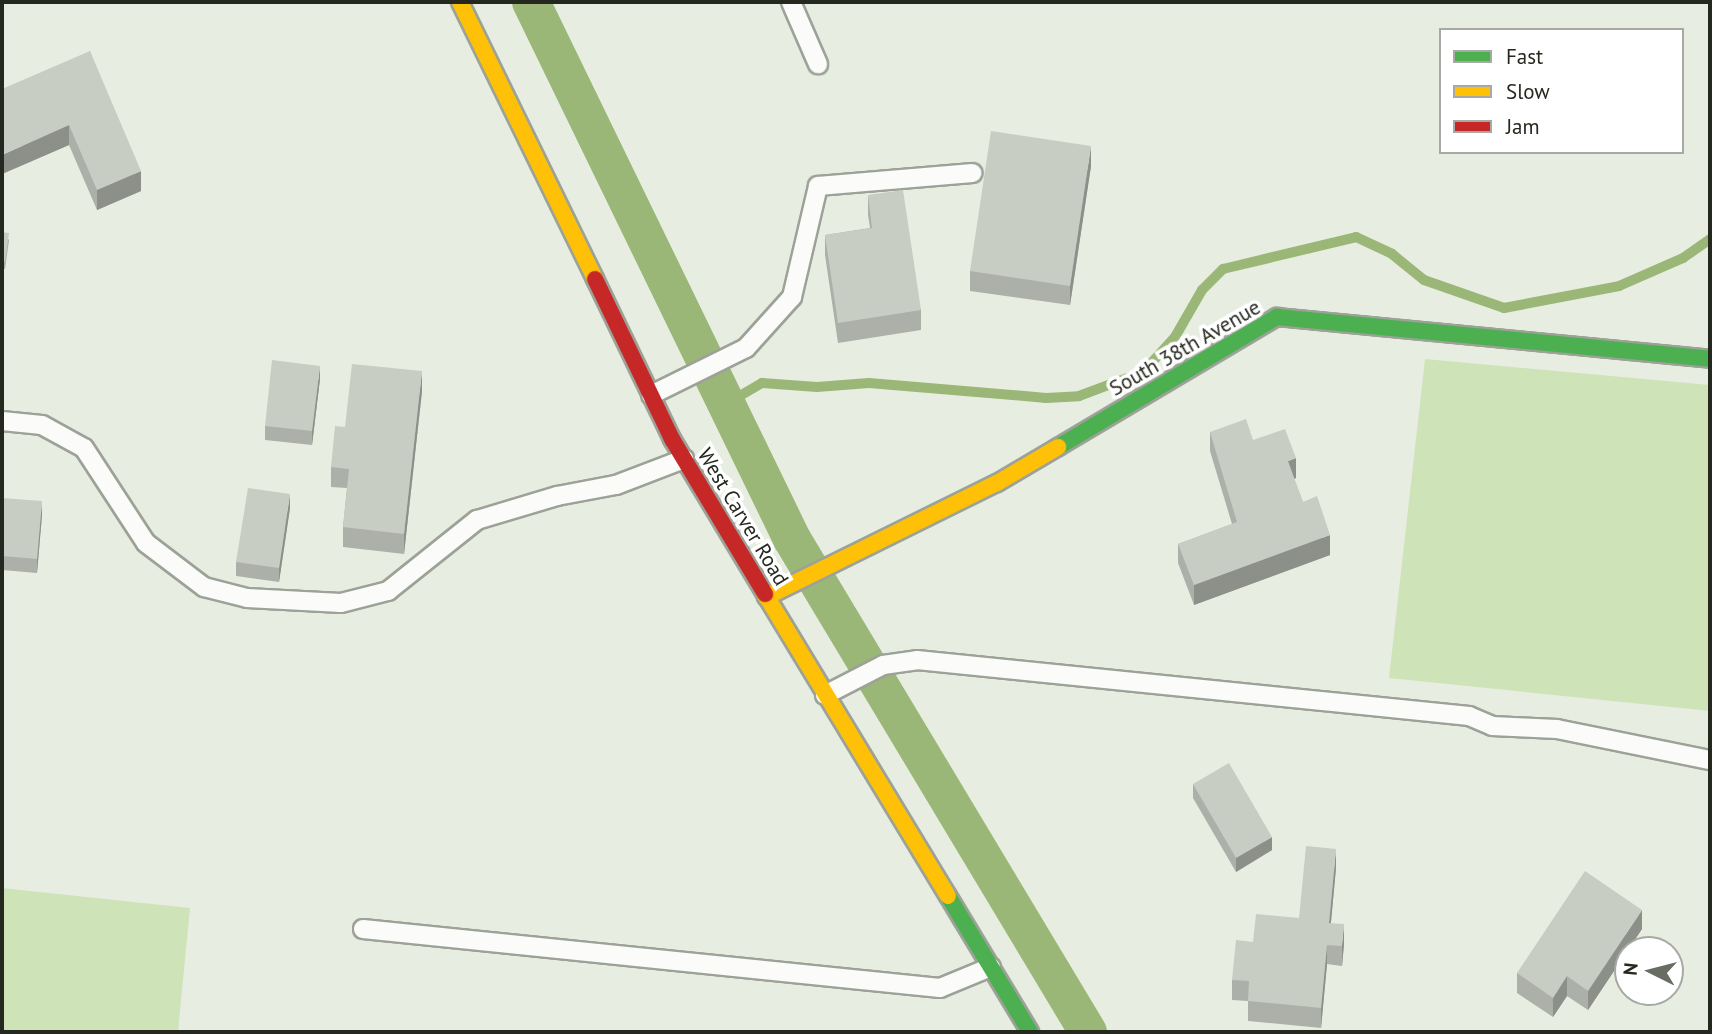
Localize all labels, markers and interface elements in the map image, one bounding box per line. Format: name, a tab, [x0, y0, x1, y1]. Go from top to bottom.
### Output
legend	[1439, 28, 1684, 154]
text: Fast	[1506, 43, 1543, 70]
text: Slow	[1506, 78, 1550, 105]
text: Jam	[1506, 113, 1540, 140]
street label: South 38th Avenue	[1105, 294, 1265, 402]
street label: West Carver Road	[692, 444, 794, 590]
north arrow	[1614, 936, 1684, 1006]
text: N	[1618, 962, 1643, 976]

